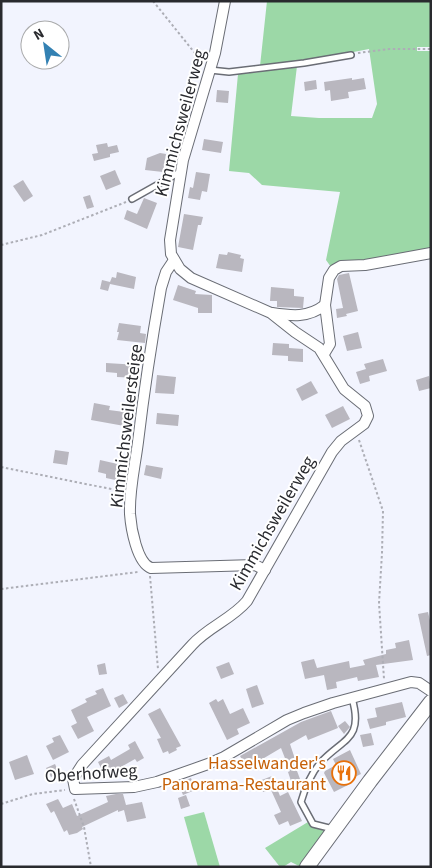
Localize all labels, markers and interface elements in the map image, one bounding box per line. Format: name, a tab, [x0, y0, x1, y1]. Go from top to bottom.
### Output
north arrow	[20, 20, 70, 70]
text: N	[30, 24, 48, 46]
street label: Kimmichsweilerweg	[149, 47, 212, 200]
street label: Kimmichsweilersteige	[104, 343, 149, 509]
street label: Kimmichsweilerweg	[224, 451, 321, 595]
place label: Hasselwander's Panorama-Restaurant	[162, 751, 326, 797]
street label: Oberhofweg	[44, 758, 138, 789]
restaurant icon: Hasselwander's Panorama-Restaurant	[331, 760, 357, 786]

